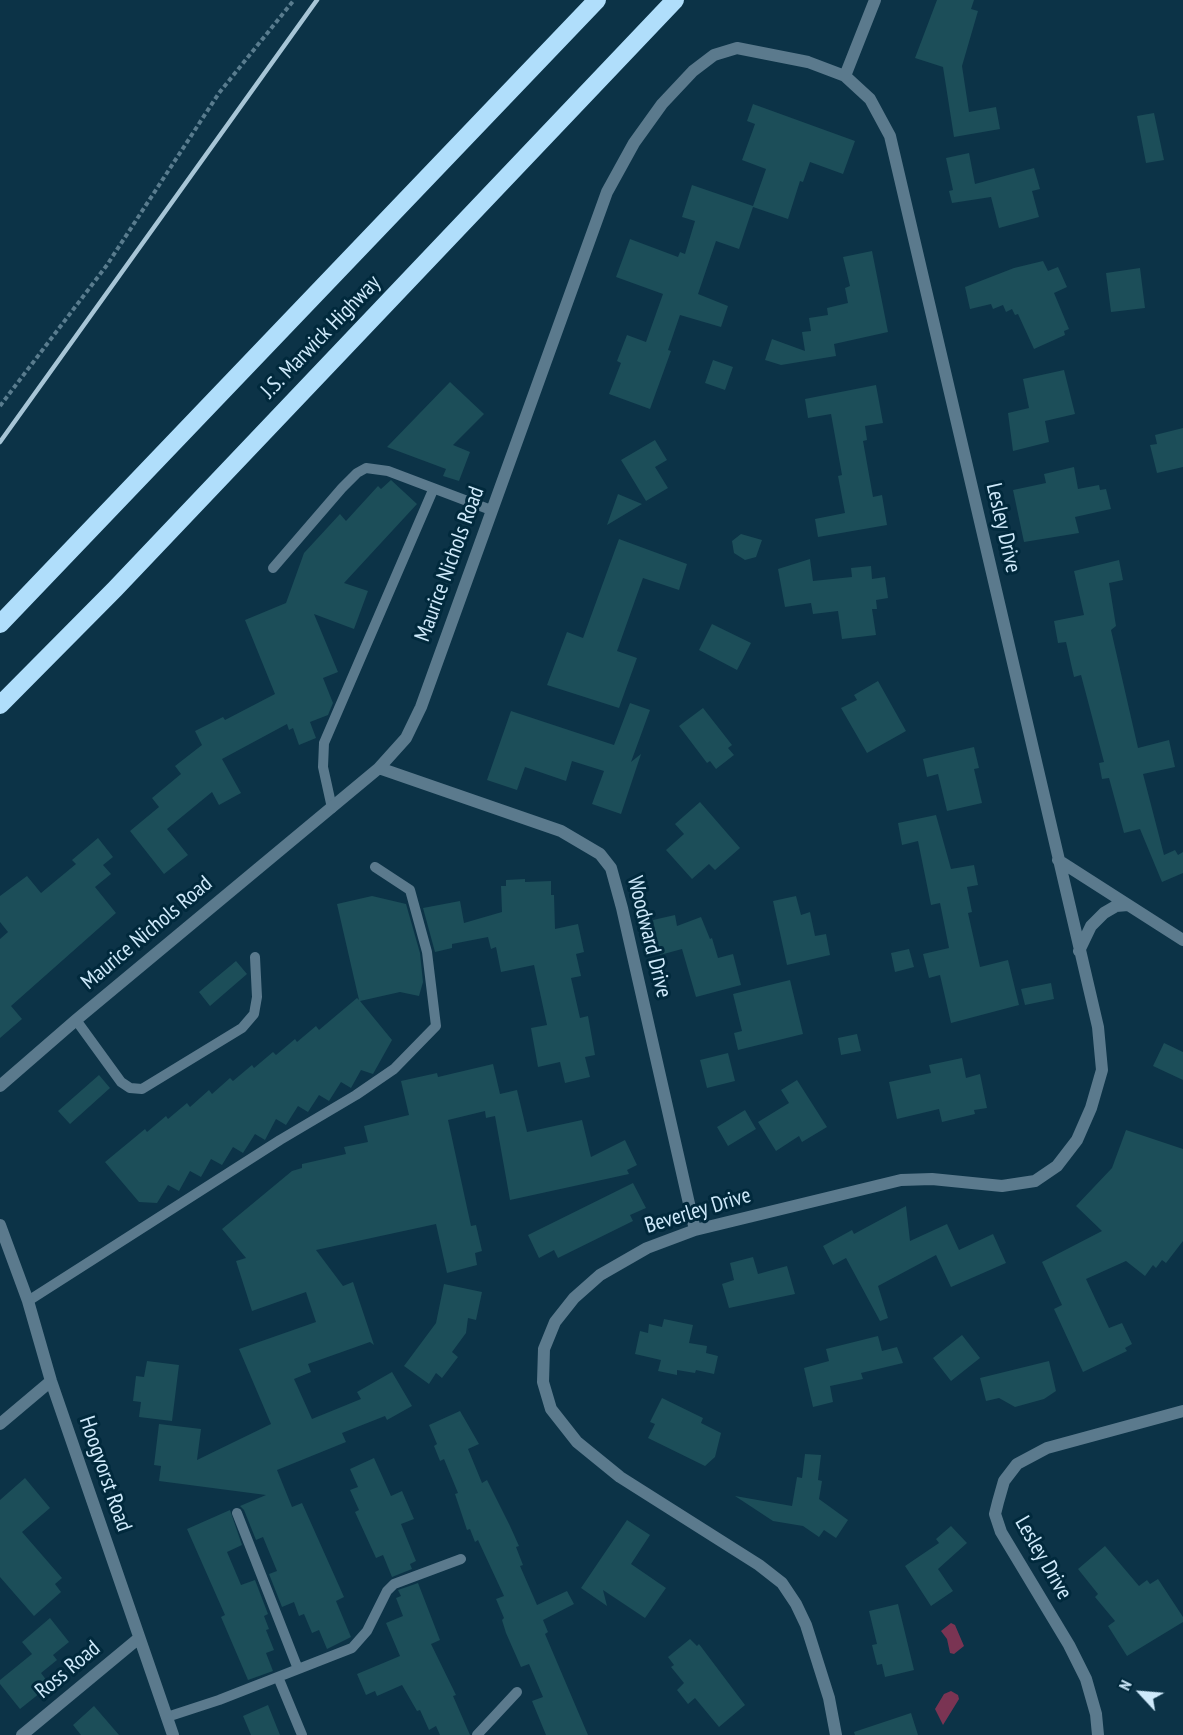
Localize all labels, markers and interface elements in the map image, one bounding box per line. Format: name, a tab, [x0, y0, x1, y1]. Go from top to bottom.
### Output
street label: J.S. Marwick Highway	[256, 270, 386, 404]
street label: Lesley Drive	[980, 480, 1026, 576]
street label: Maurice Nichols Road	[410, 483, 490, 645]
street label: Maurice Nichols Road	[76, 871, 218, 995]
street label: Woodward Drive	[621, 873, 677, 1001]
street label: Beverley Drive	[642, 1182, 754, 1240]
street label: Hoogvorst Road	[73, 1413, 137, 1535]
street label: Lesley Drive	[1009, 1512, 1077, 1604]
street label: Ross Road	[30, 1635, 106, 1705]
north arrow	[1111, 1663, 1171, 1723]
text: N	[1114, 1677, 1136, 1693]

